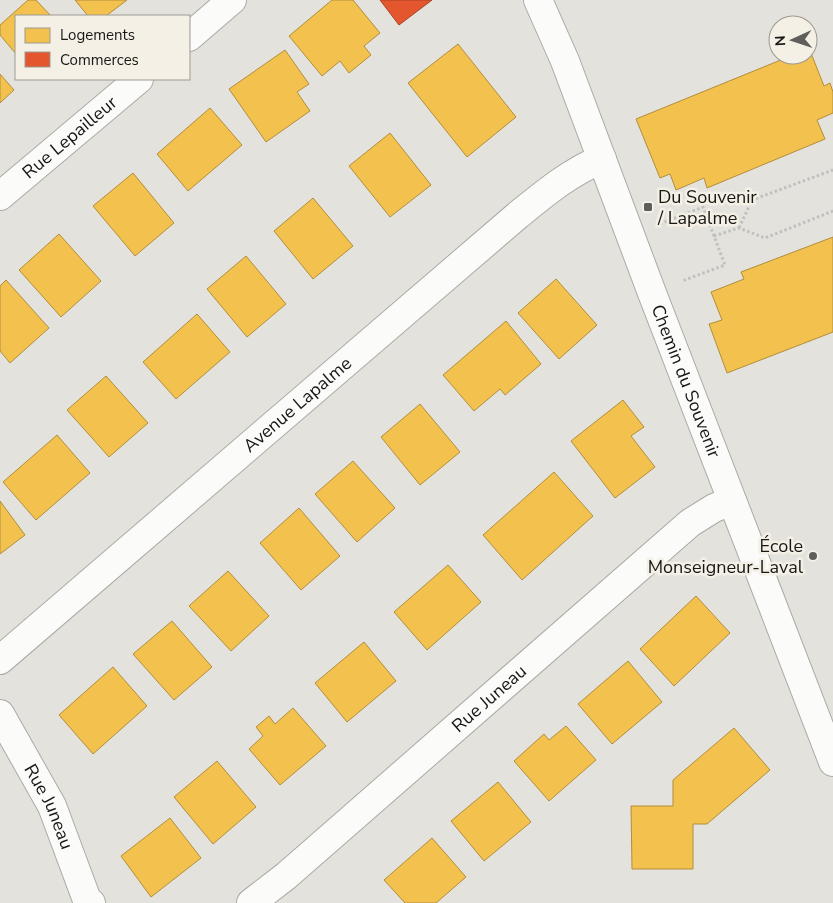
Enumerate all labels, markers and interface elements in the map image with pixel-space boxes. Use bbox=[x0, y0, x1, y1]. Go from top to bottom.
legend bbox=[15, 15, 190, 80]
north arrow bbox=[768, 15, 818, 65]
text: Logements bbox=[60, 25, 135, 45]
text: N bbox=[771, 35, 790, 46]
text: Commerces bbox=[60, 50, 139, 70]
street label: Rue Lepailleur bbox=[17, 90, 122, 184]
place label: Du Souvenir / Lapalme bbox=[657, 185, 757, 230]
marker: Du Souvenir / Lapalme bbox=[642, 201, 654, 213]
street label: Chemin du Souvenir bbox=[646, 301, 727, 462]
street label: Avenue Lapalme bbox=[238, 351, 357, 458]
place label: École Monseigneur-Laval bbox=[648, 534, 804, 579]
marker: École Monseigneur-Laval bbox=[807, 550, 819, 562]
street label: Rue Juneau bbox=[447, 659, 532, 738]
street label: Rue Juneau bbox=[19, 760, 79, 853]

